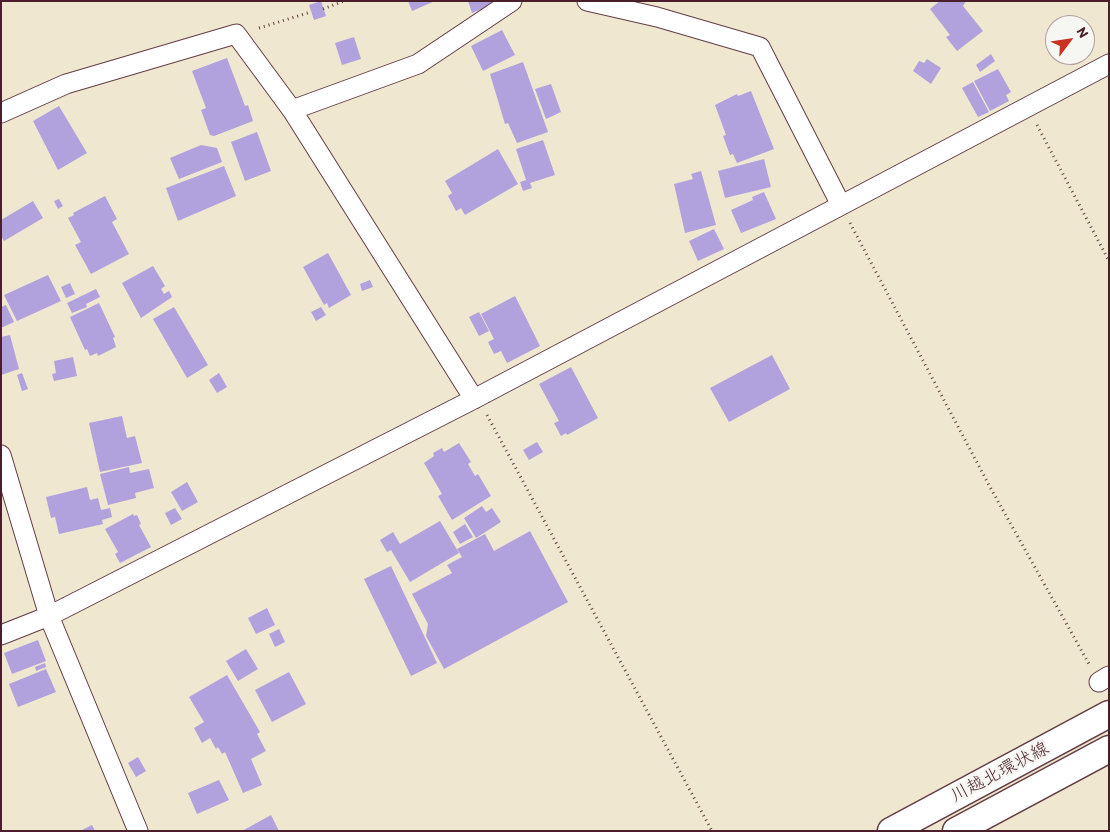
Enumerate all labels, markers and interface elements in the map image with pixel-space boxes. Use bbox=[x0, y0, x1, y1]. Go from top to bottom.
north arrow bbox=[1045, 15, 1095, 65]
text: N bbox=[1073, 24, 1092, 41]
street label: 川越北環状線 bbox=[947, 738, 1053, 808]

